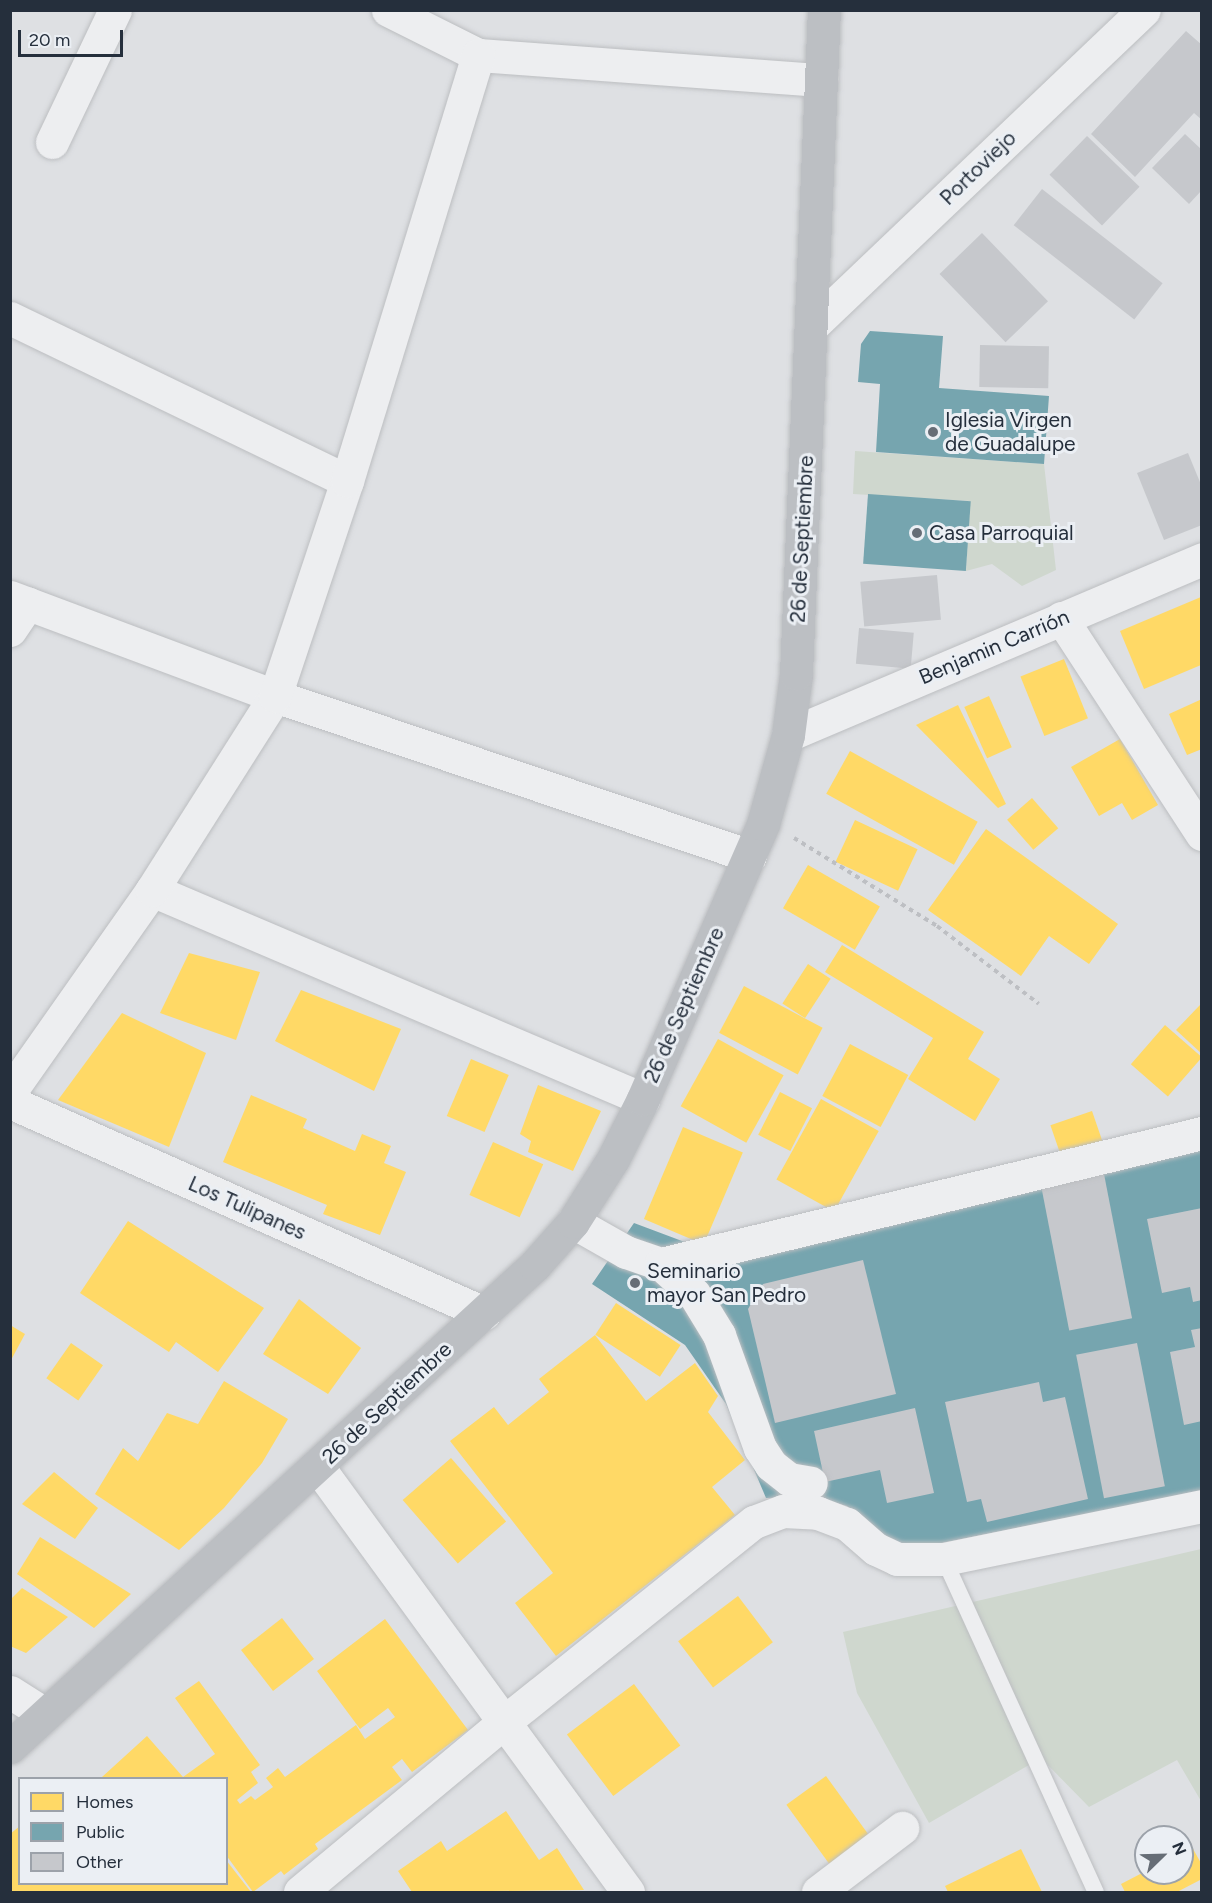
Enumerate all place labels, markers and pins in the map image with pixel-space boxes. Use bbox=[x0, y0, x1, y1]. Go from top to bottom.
place label: Iglesia Virgen de Guadalupe bbox=[945, 407, 1076, 457]
marker: Iglesia Virgen de Guadalupe bbox=[926, 425, 940, 439]
place label: Casa Parroquial bbox=[929, 520, 1074, 546]
marker: Casa Parroquial bbox=[910, 526, 924, 540]
place label: Seminario mayor San Pedro bbox=[647, 1258, 806, 1308]
marker: Seminario mayor San Pedro bbox=[628, 1276, 642, 1290]

